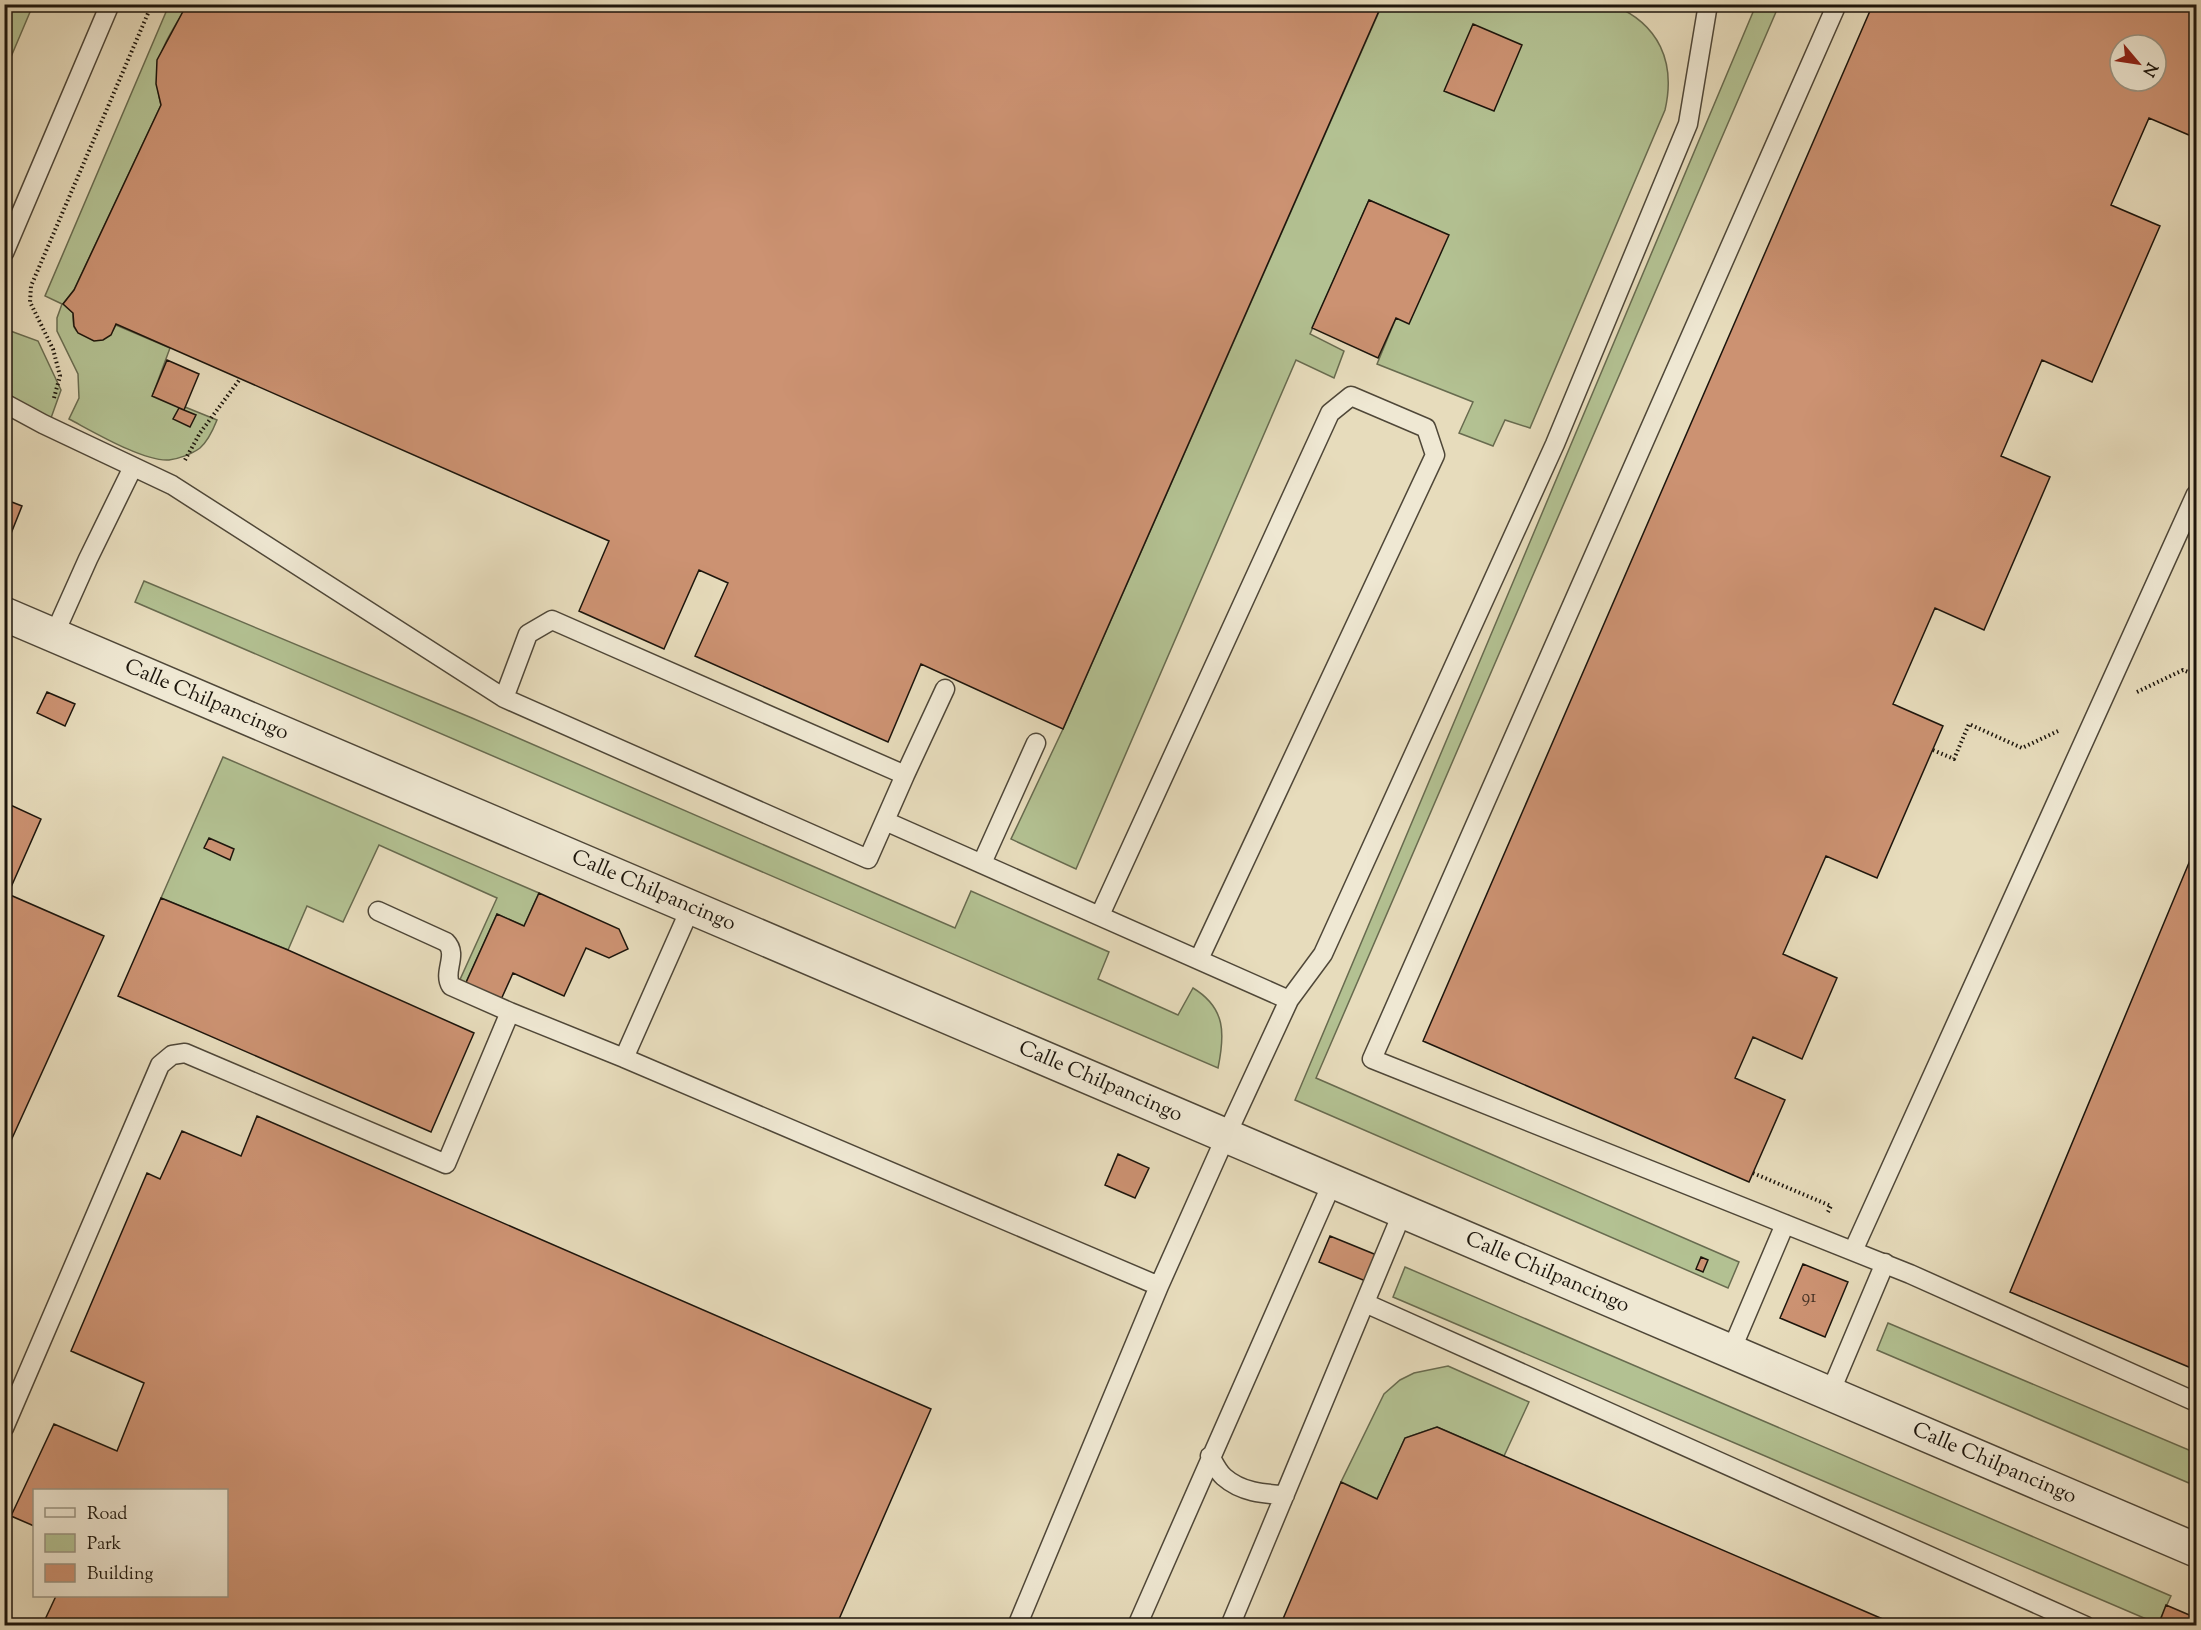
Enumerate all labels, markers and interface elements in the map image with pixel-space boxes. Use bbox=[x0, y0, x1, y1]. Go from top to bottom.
north arrow bbox=[2108, 33, 2168, 93]
text: N bbox=[2136, 58, 2162, 80]
street label: Calle Chilpancingo bbox=[120, 652, 293, 749]
street label: Calle Chilpancingo bbox=[567, 843, 740, 940]
street label: Calle Chilpancingo bbox=[1013, 1034, 1187, 1130]
street label: Calle Chilpancingo bbox=[1460, 1225, 1634, 1321]
house number: 91 bbox=[1802, 1285, 1816, 1311]
street label: Calle Chilpancingo bbox=[1907, 1415, 2081, 1512]
legend bbox=[33, 1489, 228, 1597]
text: Road bbox=[87, 1502, 127, 1528]
text: Park bbox=[87, 1532, 122, 1558]
text: Building bbox=[87, 1562, 153, 1588]

